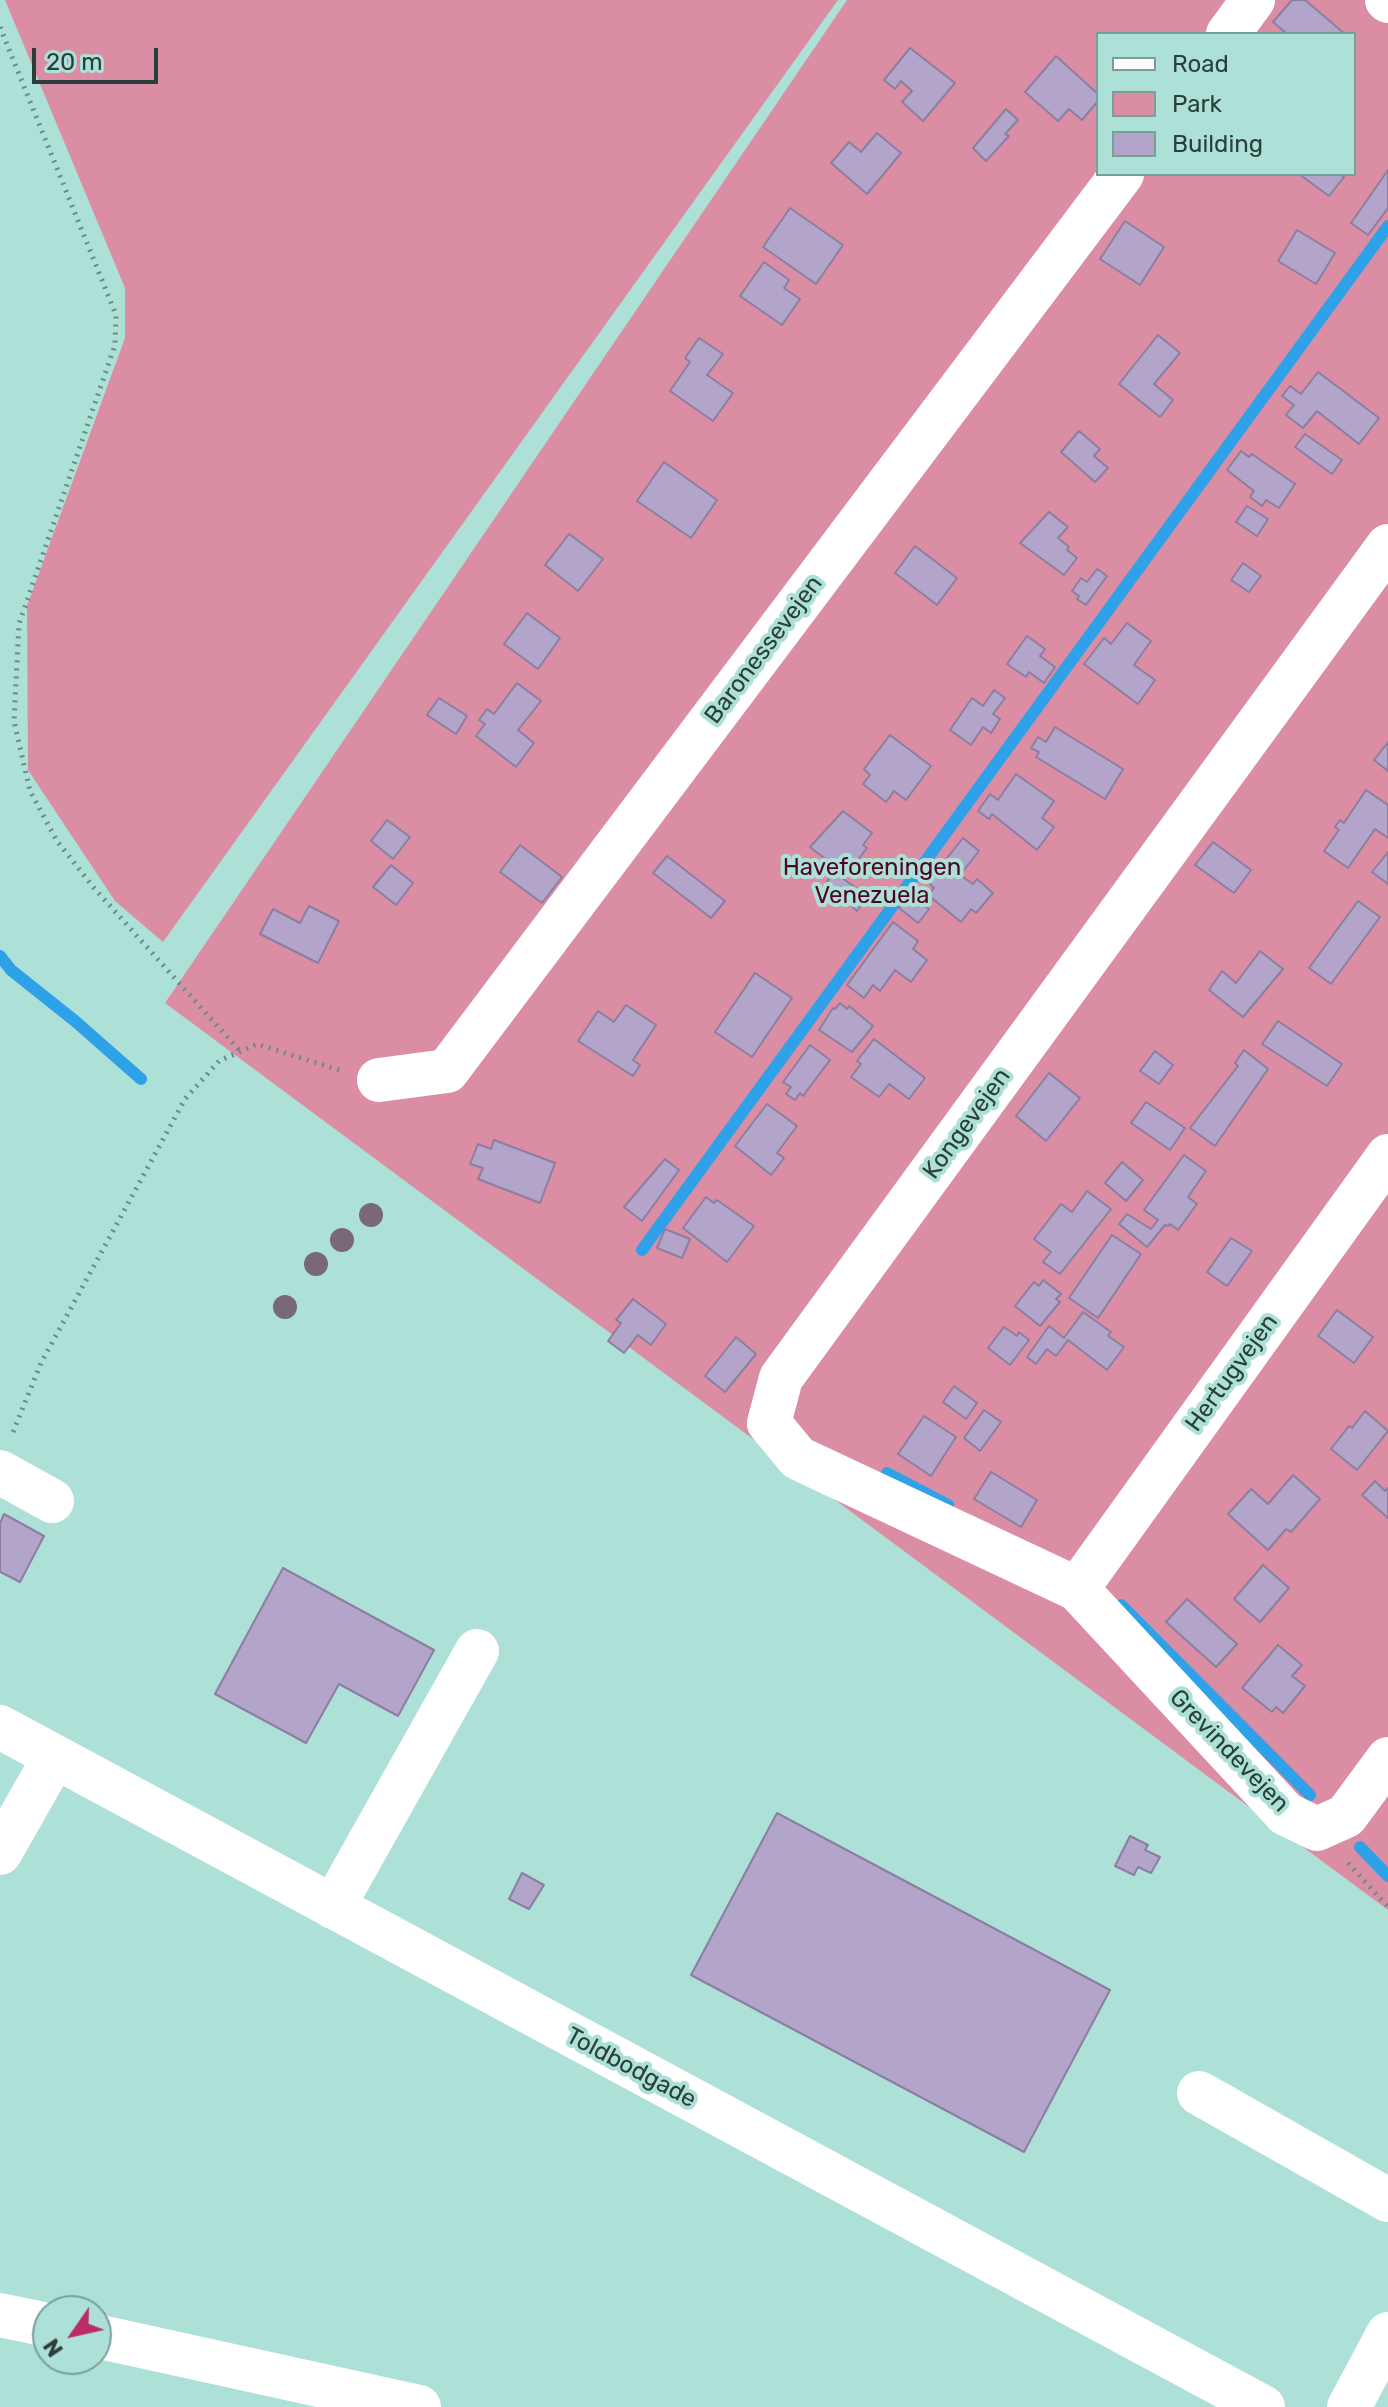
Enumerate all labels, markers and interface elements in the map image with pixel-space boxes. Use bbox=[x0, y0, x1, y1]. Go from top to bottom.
scale bar bbox=[36, 32, 162, 82]
legend bbox=[1096, 32, 1356, 176]
text: 20 m bbox=[46, 48, 103, 76]
text: Road bbox=[1172, 50, 1229, 78]
text: Park bbox=[1172, 90, 1222, 118]
text: Building bbox=[1172, 130, 1263, 158]
street label: Baronessevejen bbox=[699, 570, 829, 730]
park label: Haveforeningen Venezuela bbox=[783, 854, 961, 910]
street label: Kongevejen bbox=[917, 1063, 1017, 1185]
street label: Hertugvejen bbox=[1180, 1309, 1284, 1437]
street label: Grevindevejen bbox=[1163, 1684, 1295, 1818]
street label: Toldbodgade bbox=[561, 2022, 701, 2114]
north arrow bbox=[32, 2295, 112, 2375]
text: N bbox=[38, 2333, 69, 2362]

